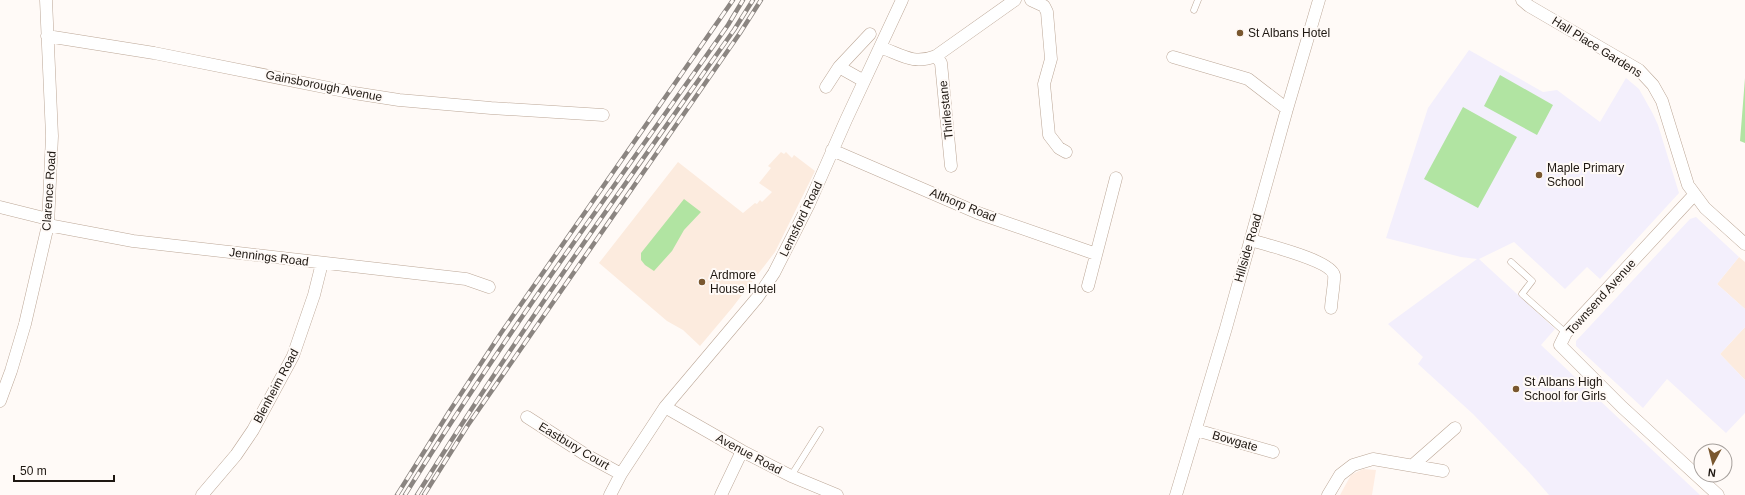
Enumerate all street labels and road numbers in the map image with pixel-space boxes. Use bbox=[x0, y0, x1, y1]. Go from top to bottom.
street label: Hall Place Gardens bbox=[1549, 14, 1645, 80]
street label: Gainsborough Avenue bbox=[264, 68, 384, 104]
street label: Thirlestane bbox=[936, 79, 956, 140]
street label: Clarence Road bbox=[39, 151, 59, 231]
street label: Lemsford Road bbox=[777, 179, 825, 259]
street label: Althorp Road bbox=[928, 185, 998, 225]
street label: Hillside Road bbox=[1232, 212, 1264, 284]
street label: Jennings Road bbox=[228, 245, 310, 269]
street label: Townsend Avenue bbox=[1563, 256, 1639, 338]
street label: Blenheim Road bbox=[251, 346, 301, 426]
street label: Eastbury Court bbox=[536, 419, 612, 473]
street label: Bowgate bbox=[1211, 428, 1260, 454]
street label: Avenue Road bbox=[714, 431, 784, 477]

